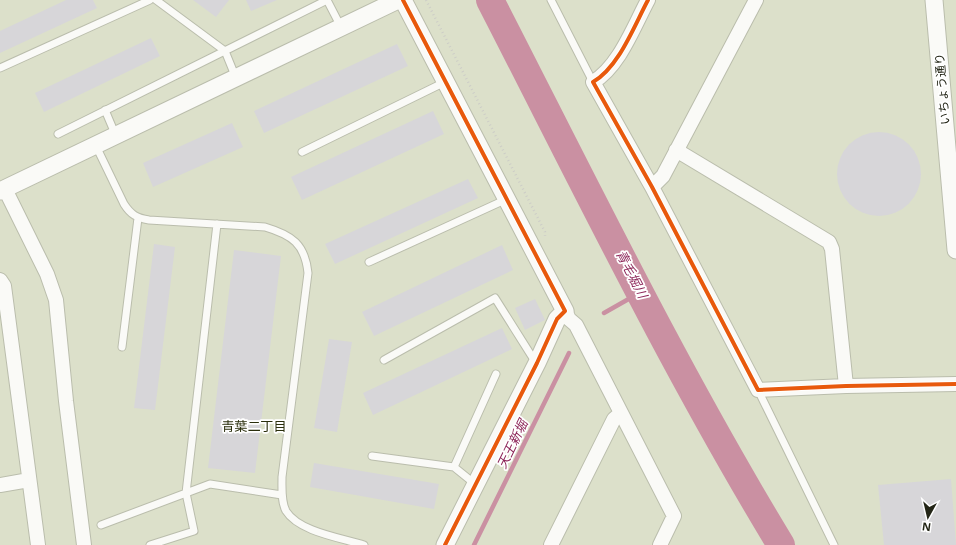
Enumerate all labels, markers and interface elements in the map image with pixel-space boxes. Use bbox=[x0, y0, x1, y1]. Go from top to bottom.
street label: いちょう通り bbox=[930, 52, 954, 126]
water label: 青毛堀川 bbox=[612, 247, 653, 303]
water label: 天王新堀 bbox=[493, 415, 532, 471]
district label: 青葉二丁目 bbox=[221, 417, 287, 435]
north arrow bbox=[908, 497, 948, 537]
text: N bbox=[921, 519, 932, 535]

